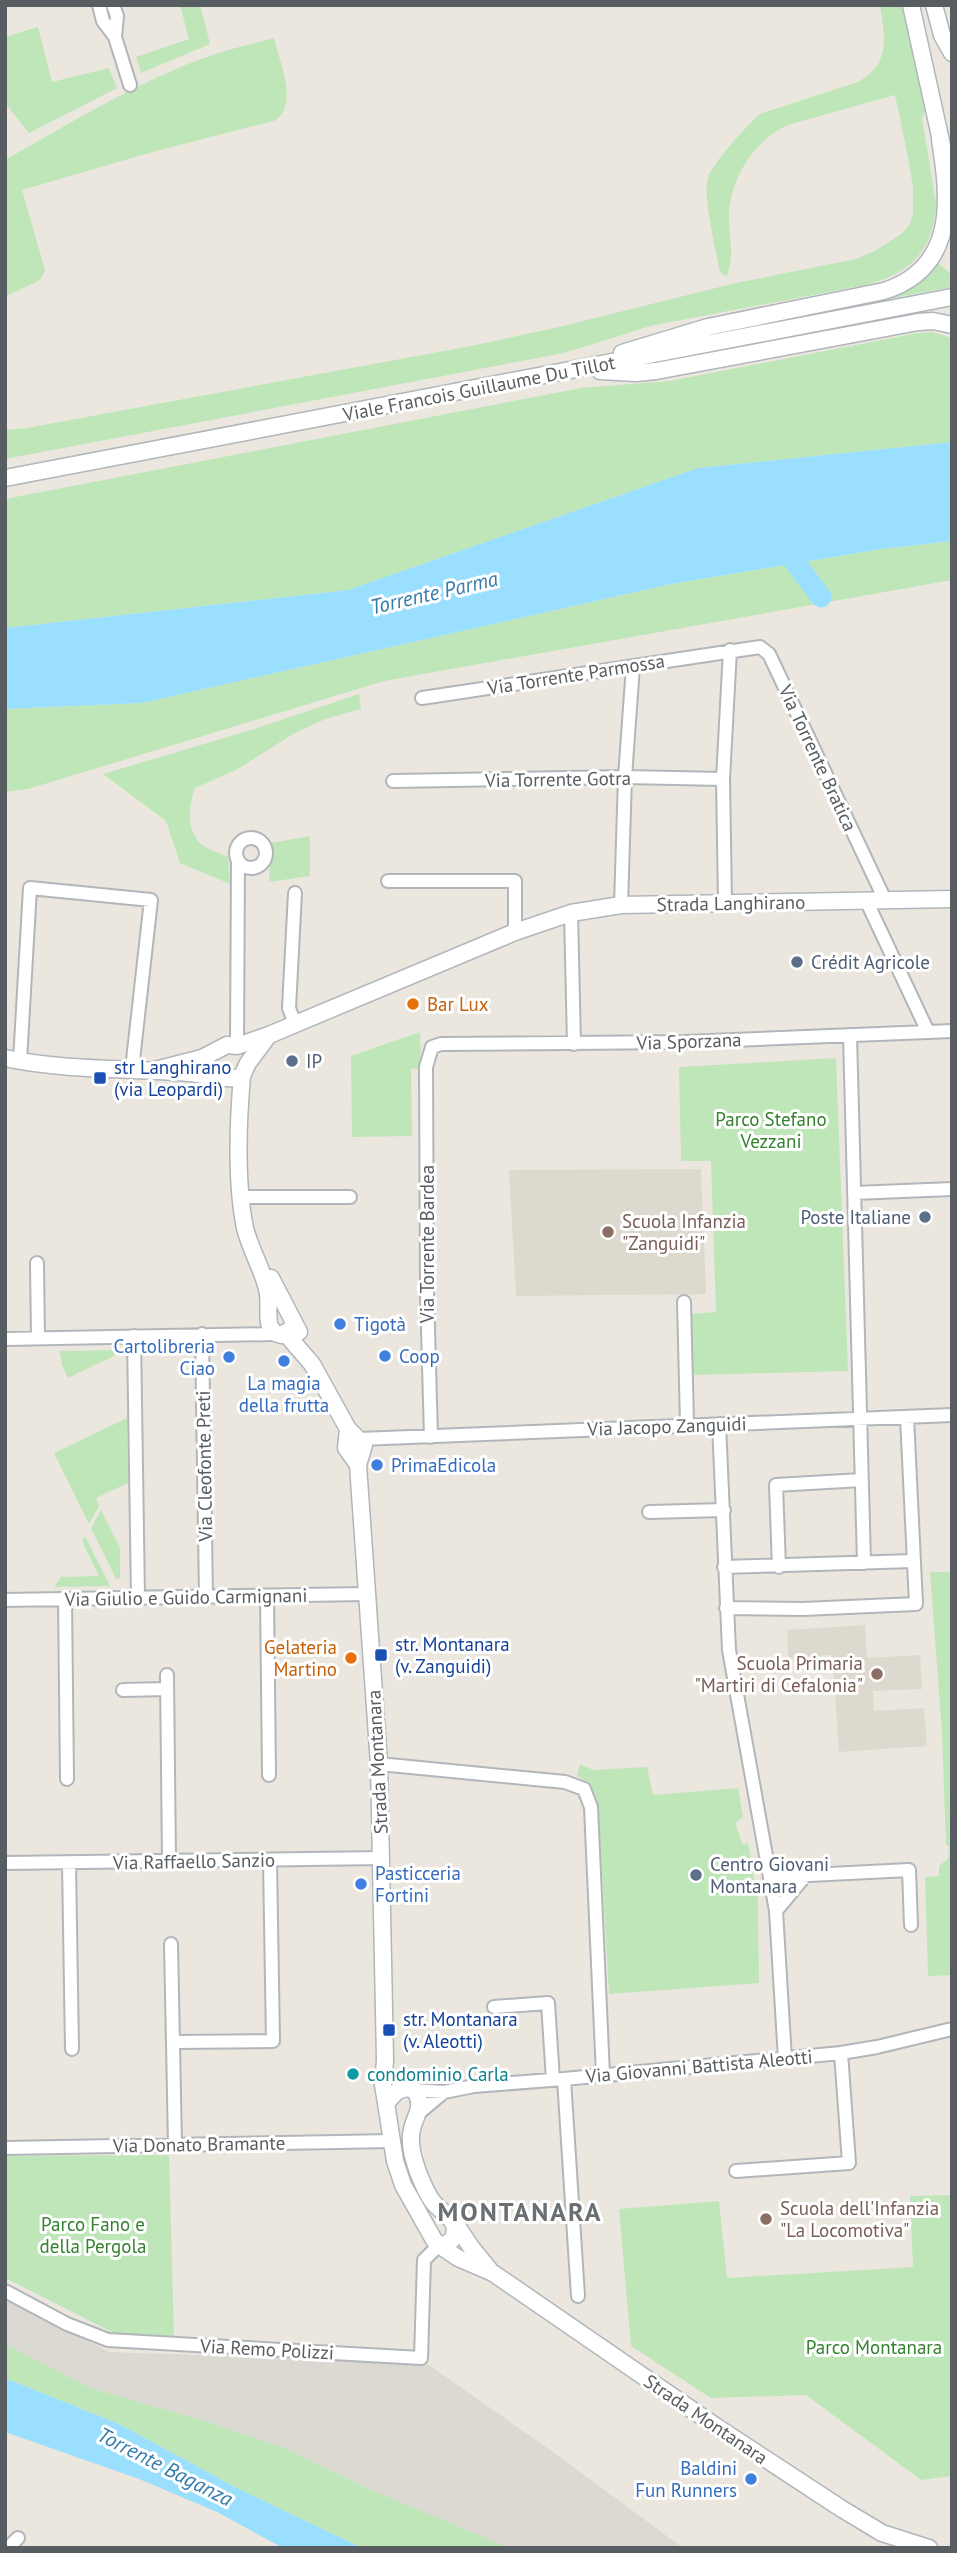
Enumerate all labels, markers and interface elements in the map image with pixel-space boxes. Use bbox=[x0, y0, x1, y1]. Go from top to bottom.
street label: Viale Francois Guillaume Du Tillot bbox=[340, 350, 618, 426]
water label: Torrente Parma bbox=[367, 565, 501, 620]
street label: Via Torrente Parmossa bbox=[485, 648, 666, 700]
street label: Via Torrente Bratica bbox=[773, 680, 862, 835]
street label: Via Torrente Gotra bbox=[484, 766, 631, 792]
street label: Strada Langhirano bbox=[657, 890, 805, 916]
place label: Crédit Agricole bbox=[811, 950, 930, 974]
marker: Crédit Agricole bbox=[789, 954, 805, 970]
place label: Bar Lux bbox=[427, 992, 489, 1016]
marker: Bar Lux bbox=[405, 996, 421, 1012]
street label: Via Sporzana bbox=[635, 1027, 742, 1055]
place label: IP bbox=[306, 1049, 322, 1073]
marker: IP bbox=[284, 1053, 300, 1069]
place label: str Langhirano (via Leopardi) bbox=[114, 1055, 231, 1101]
marker: str Langhirano (via Leopardi) bbox=[92, 1070, 108, 1086]
park label: Parco Stefano Vezzani bbox=[715, 1107, 827, 1153]
street label: Via Torrente Bardea bbox=[415, 1165, 439, 1324]
place label: Poste Italiane bbox=[800, 1205, 911, 1229]
place label: Scuola Infanzia "Zanguidi" bbox=[622, 1209, 746, 1255]
marker: Poste Italiane bbox=[917, 1209, 933, 1225]
marker: Scuola Infanzia "Zanguidi" bbox=[600, 1224, 616, 1240]
place label: Tigotà bbox=[354, 1312, 406, 1336]
marker: Tigotà bbox=[332, 1316, 348, 1332]
place label: Cartolibreria Ciao bbox=[114, 1334, 215, 1380]
place label: Coop bbox=[399, 1344, 440, 1368]
marker: Coop bbox=[377, 1348, 393, 1364]
marker: Cartolibreria Ciao bbox=[221, 1349, 237, 1365]
marker: La magia della frutta bbox=[276, 1353, 292, 1369]
place label: La magia della frutta bbox=[239, 1371, 329, 1417]
street label: Via Cleofonte Preti bbox=[191, 1390, 217, 1543]
street label: Via Jacopo Zanguidi bbox=[586, 1411, 747, 1441]
place label: PrimaEdicola bbox=[391, 1453, 496, 1477]
marker: PrimaEdicola bbox=[369, 1457, 385, 1473]
street label: Via Giulio e Guido Carmignani bbox=[63, 1583, 308, 1611]
place label: str. Montanara (v. Zanguidi) bbox=[395, 1632, 510, 1678]
place label: Gelateria Martino bbox=[264, 1635, 337, 1681]
marker: str. Montanara (v. Zanguidi) bbox=[373, 1647, 389, 1663]
marker: Gelateria Martino bbox=[343, 1650, 359, 1666]
place label: Scuola Primaria "Martiri di Cefalonia" bbox=[694, 1651, 863, 1697]
marker: Scuola Primaria "Martiri di Cefalonia" bbox=[869, 1666, 885, 1682]
street label: Strada Montanara bbox=[361, 1689, 393, 1835]
street label: Via Raffaello Sanzio bbox=[112, 1848, 275, 1874]
place label: Centro Giovani Montanara bbox=[710, 1852, 829, 1898]
place label: Pasticceria Fortini bbox=[375, 1861, 461, 1907]
marker: Centro Giovani Montanara bbox=[688, 1867, 704, 1883]
marker: Pasticceria Fortini bbox=[353, 1876, 369, 1892]
place label: str. Montanara (v. Aleotti) bbox=[403, 2007, 518, 2053]
marker: str. Montanara (v. Aleotti) bbox=[381, 2022, 397, 2038]
street label: Via Giovanni Battista Aleotti bbox=[584, 2044, 813, 2088]
place label: condominio Carla bbox=[367, 2062, 509, 2086]
marker: condominio Carla bbox=[345, 2066, 361, 2082]
street label: Via Donato Bramante bbox=[112, 2130, 285, 2158]
district label: MONTANARA bbox=[437, 2195, 603, 2228]
place label: Scuola dell'Infanzia "La Locomotiva" bbox=[780, 2196, 939, 2242]
marker: Scuola dell'Infanzia "La Locomotiva" bbox=[758, 2211, 774, 2227]
park label: Parco Fano e della Pergola bbox=[40, 2212, 146, 2258]
street label: Via Remo Polizzi bbox=[198, 2333, 335, 2364]
park label: Parco Montanara bbox=[806, 2335, 942, 2359]
street label: Strada Montanara bbox=[639, 2369, 773, 2469]
water label: Torrente Baganza bbox=[93, 2421, 238, 2513]
place label: Baldini Fun Runners bbox=[635, 2456, 737, 2502]
marker: Baldini Fun Runners bbox=[743, 2471, 759, 2487]

